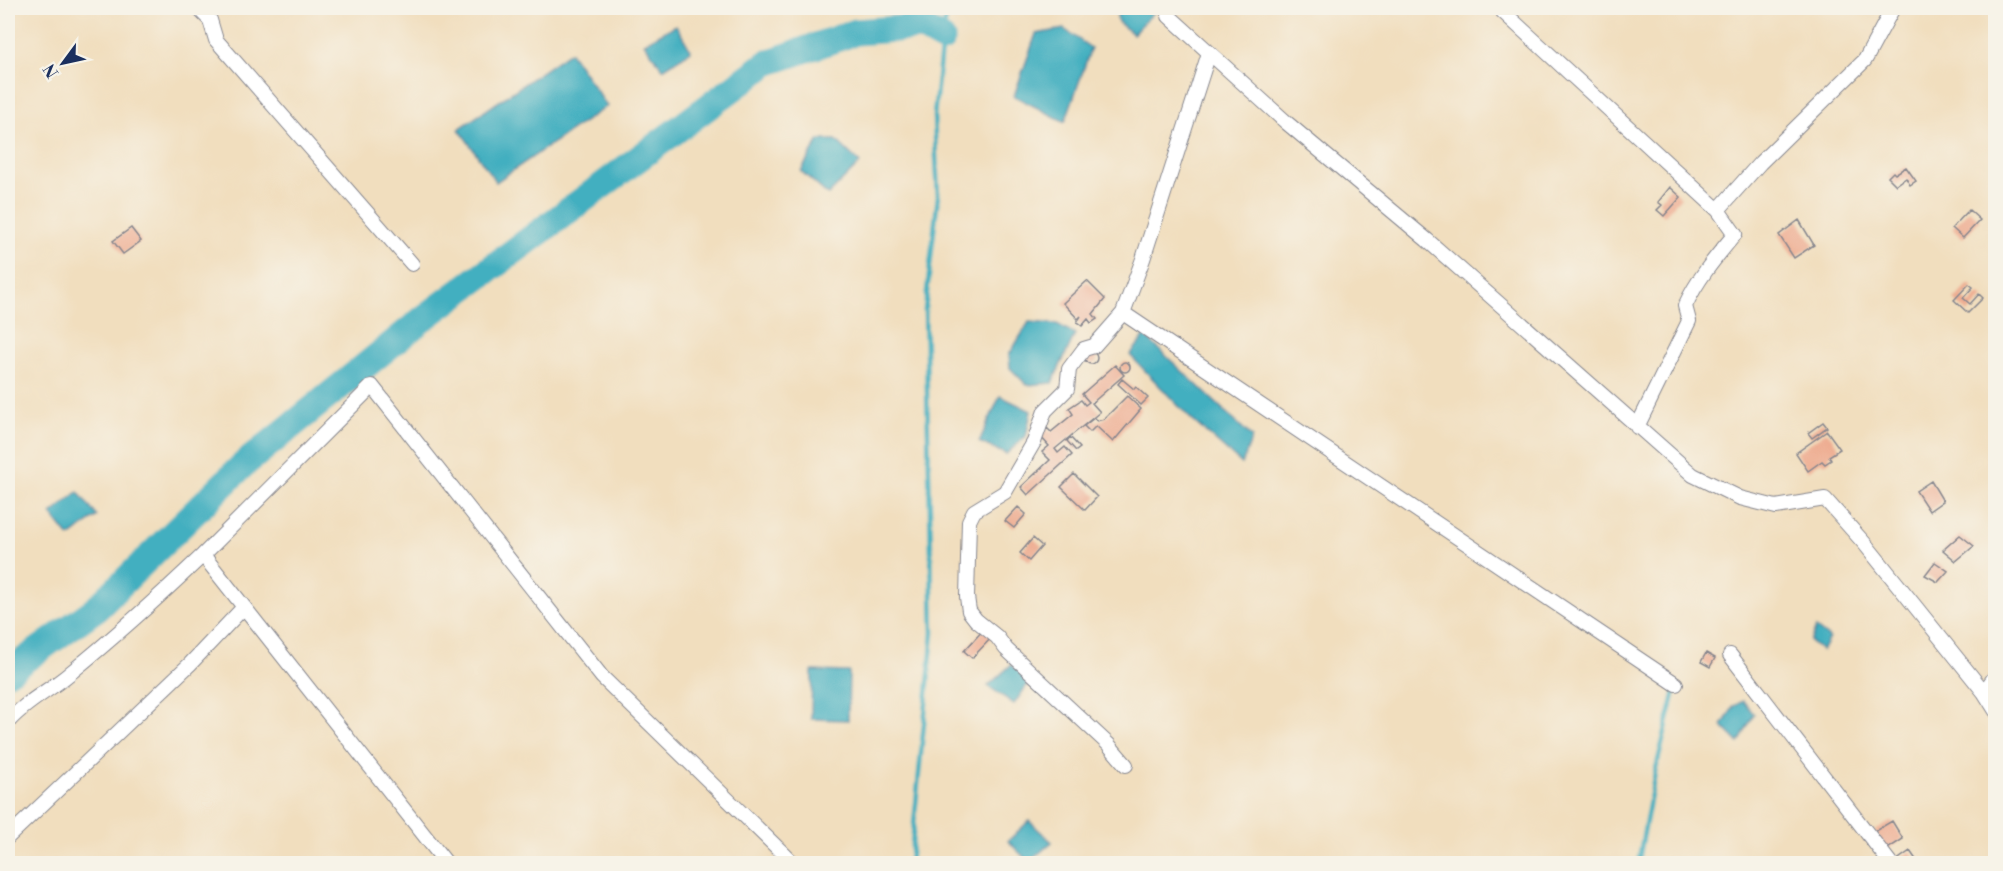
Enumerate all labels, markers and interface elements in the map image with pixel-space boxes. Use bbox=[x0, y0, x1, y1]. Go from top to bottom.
north arrow bbox=[33, 33, 93, 93]
text: N bbox=[39, 60, 63, 81]

